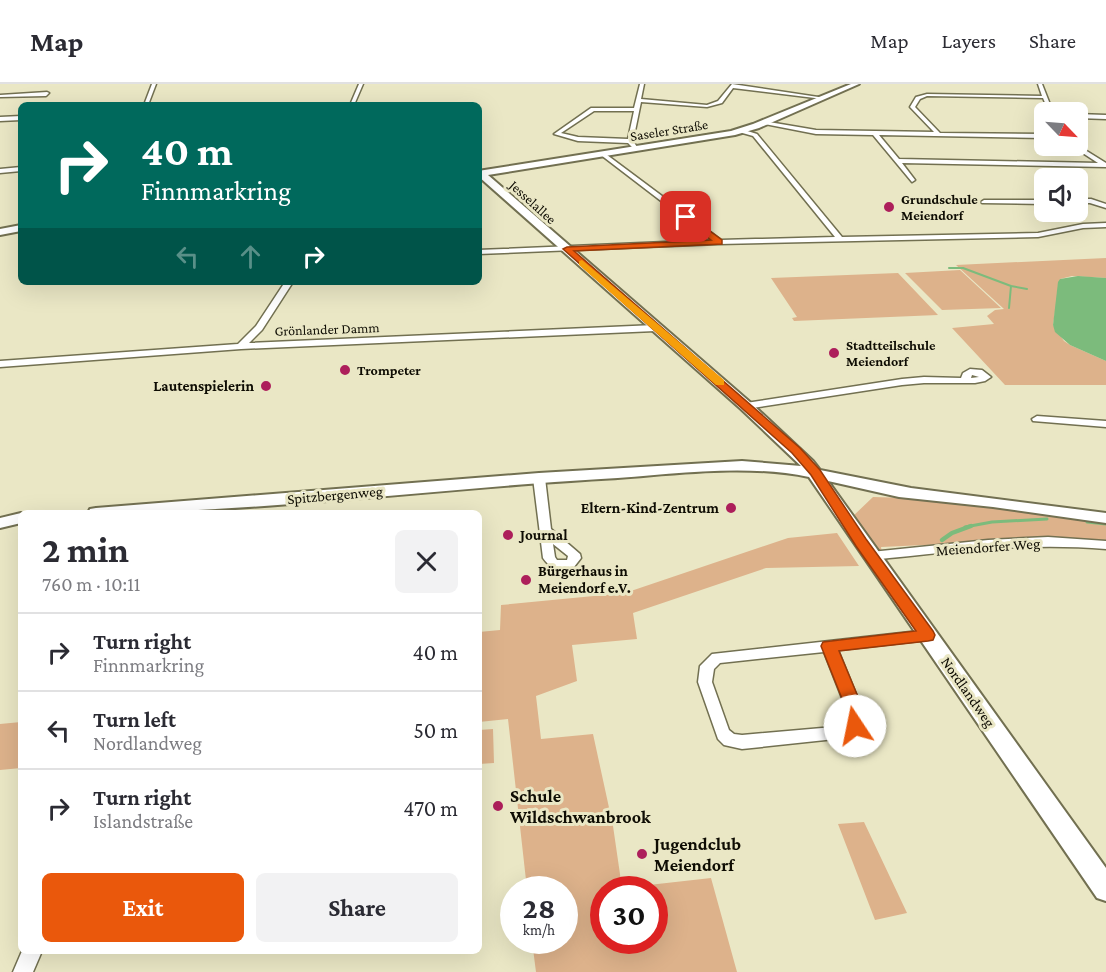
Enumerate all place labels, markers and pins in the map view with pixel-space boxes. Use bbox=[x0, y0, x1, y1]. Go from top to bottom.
pin bbox=[660, 191, 711, 242]
place label: Grundschule Meiendorf bbox=[901, 191, 978, 223]
marker: Grundschule Meiendorf bbox=[882, 200, 896, 214]
place label: Stadtteilschule Meiendorf bbox=[846, 337, 936, 369]
marker: Stadtteilschule Meiendorf bbox=[827, 346, 841, 360]
place label: Trompeter bbox=[357, 362, 421, 378]
marker: Trompeter bbox=[338, 363, 352, 377]
place label: Lautenspielerin bbox=[153, 378, 254, 394]
marker: Lautenspielerin bbox=[259, 379, 273, 393]
place label: Eltern-Kind-Zentrum bbox=[581, 500, 719, 516]
marker: Eltern-Kind-Zentrum bbox=[724, 501, 738, 515]
place label: Journal bbox=[518, 527, 568, 543]
marker: Journal bbox=[501, 528, 515, 542]
place label: Bürgerhaus in Meiendorf e.V. bbox=[538, 563, 631, 596]
marker: Bürgerhaus in Meiendorf e.V. bbox=[519, 573, 533, 587]
place label: Schule Wildschwanbrook bbox=[509, 786, 651, 827]
marker: Schule Wildschwanbrook bbox=[491, 799, 505, 813]
place label: Jugendclub Meiendorf bbox=[652, 834, 741, 875]
marker: Jugendclub Meiendorf bbox=[635, 847, 649, 861]

